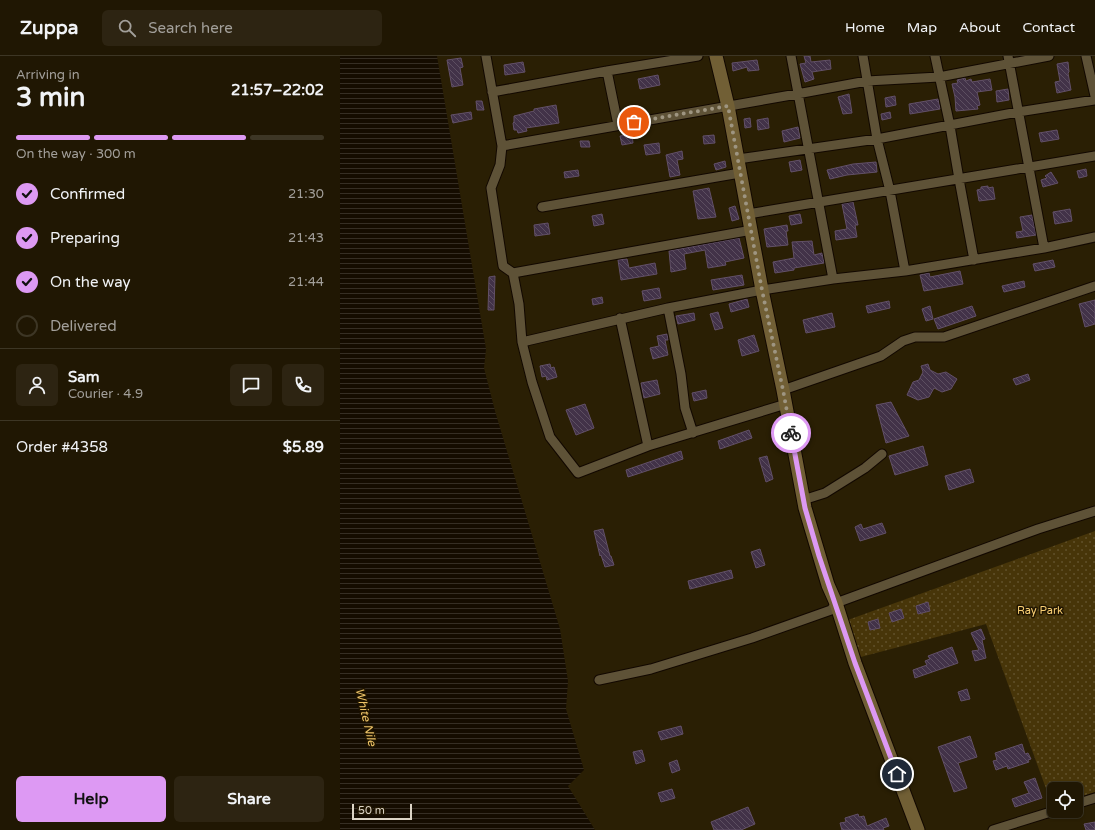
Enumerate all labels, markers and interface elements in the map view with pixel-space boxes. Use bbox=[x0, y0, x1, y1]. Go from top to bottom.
search box bbox=[102, 10, 382, 46]
text: Zuppa bbox=[20, 17, 78, 39]
icon: search bbox=[116, 17, 138, 39]
text: Search here bbox=[148, 19, 233, 37]
text: Home bbox=[845, 19, 885, 36]
text: Map bbox=[907, 19, 937, 36]
text: About bbox=[959, 19, 1001, 36]
text: Contact bbox=[1023, 19, 1075, 36]
text: Arriving in bbox=[16, 67, 80, 83]
text: 21:57–22:02 bbox=[231, 81, 324, 99]
text: 3 min bbox=[16, 82, 85, 113]
pin bbox=[617, 105, 651, 139]
icon: bag bbox=[623, 111, 645, 133]
text: On the way · 300 m bbox=[16, 146, 136, 162]
icon: check bbox=[16, 183, 38, 205]
text: Confirmed bbox=[50, 185, 125, 203]
text: 21:30 bbox=[288, 186, 324, 202]
icon: check bbox=[16, 227, 38, 249]
text: Preparing bbox=[50, 229, 120, 247]
text: 21:43 bbox=[288, 230, 324, 246]
icon: check bbox=[16, 271, 38, 293]
text: On the way bbox=[50, 273, 130, 291]
text: 21:44 bbox=[288, 274, 324, 290]
text: Delivered bbox=[50, 317, 117, 335]
button: person bbox=[16, 364, 58, 406]
button: chat bbox=[230, 364, 272, 406]
button: phone bbox=[282, 364, 324, 406]
text: Sam bbox=[68, 368, 99, 386]
text: Courier · 4.9 bbox=[68, 386, 143, 402]
courier bbox=[771, 413, 811, 453]
icon: bike bbox=[780, 422, 802, 444]
text: Order #4358 bbox=[16, 438, 108, 456]
text: $5.89 bbox=[283, 438, 324, 456]
park label: Ray Park bbox=[1017, 604, 1063, 617]
water label: White Nile bbox=[353, 687, 380, 749]
pin bbox=[880, 757, 914, 791]
icon: home bbox=[886, 763, 908, 785]
button: Help bbox=[16, 776, 166, 822]
button: Share bbox=[174, 776, 324, 822]
map controls bbox=[1047, 782, 1083, 818]
button: locate bbox=[1047, 782, 1083, 818]
scale bar bbox=[352, 802, 412, 821]
text: 50 m bbox=[358, 804, 385, 817]

